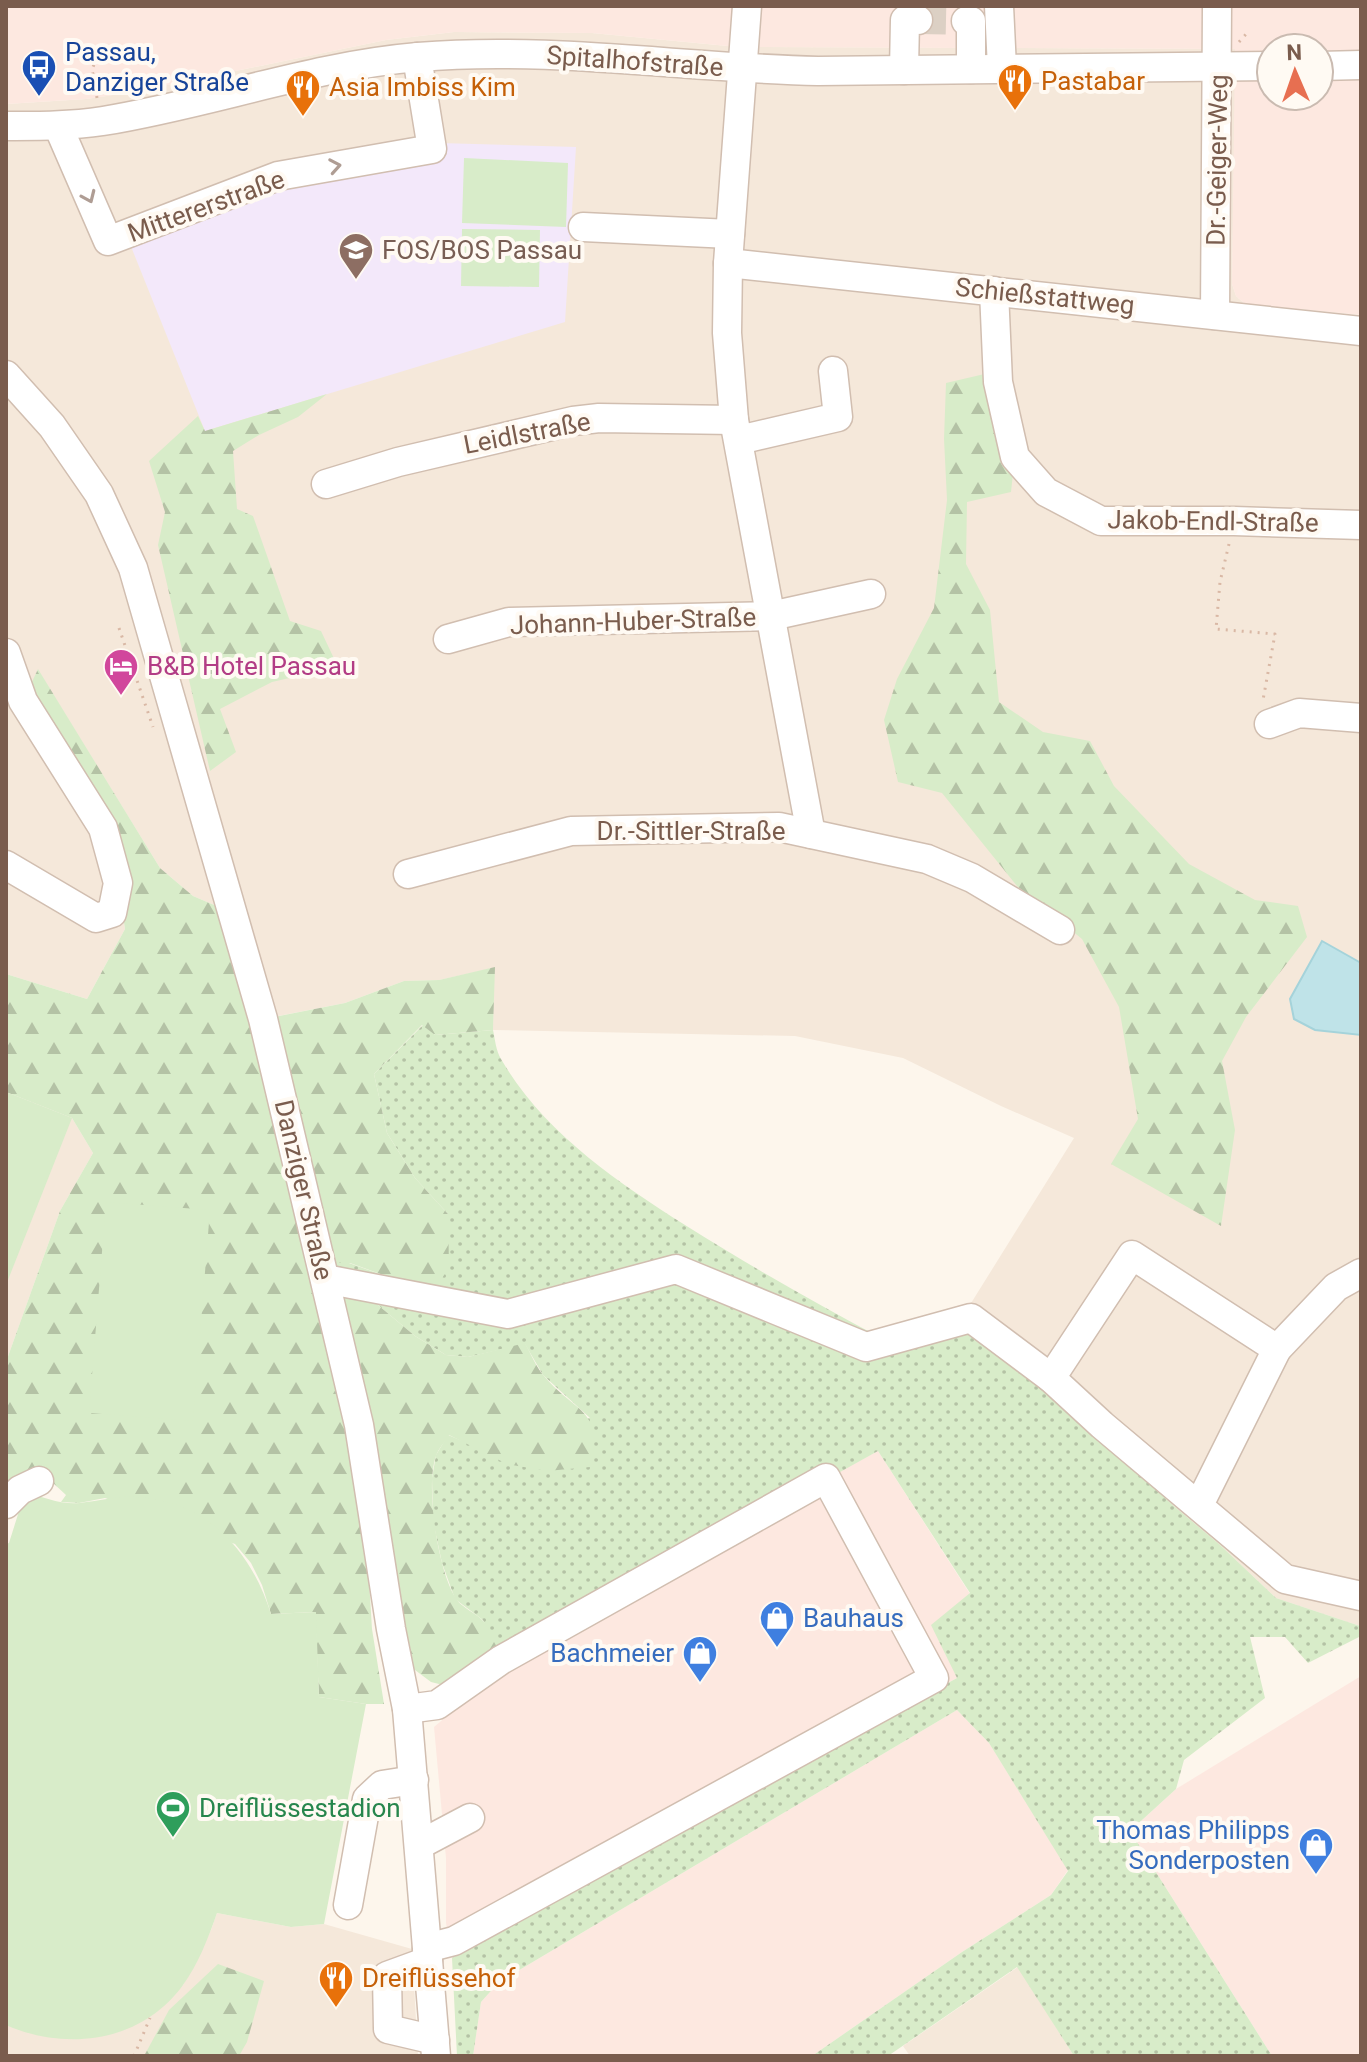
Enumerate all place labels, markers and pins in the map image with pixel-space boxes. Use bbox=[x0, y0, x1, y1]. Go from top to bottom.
place label: Passau, Danziger Straße bbox=[65, 37, 249, 97]
bus stop icon: Passau, Danziger Straße bbox=[20, 48, 58, 98]
restaurant icon: Pastabar bbox=[996, 62, 1034, 112]
place label: Pastabar bbox=[1041, 66, 1145, 96]
restaurant icon: Asia Imbiss Kim bbox=[284, 68, 322, 118]
place label: Asia Imbiss Kim bbox=[329, 72, 516, 102]
school or university icon: FOS/BOS Passau bbox=[337, 231, 375, 281]
place label: FOS/BOS Passau bbox=[382, 235, 582, 265]
hotel icon: B&B Hotel Passau bbox=[102, 647, 140, 697]
place label: B&B Hotel Passau bbox=[147, 651, 356, 681]
shop icon: Bauhaus bbox=[758, 1599, 796, 1649]
place label: Bauhaus bbox=[803, 1603, 904, 1633]
shop icon: Bachmeier bbox=[681, 1634, 719, 1684]
place label: Bachmeier bbox=[550, 1638, 674, 1668]
sports icon: Dreiflüssestadion bbox=[154, 1789, 192, 1839]
place label: Dreiflüssestadion bbox=[199, 1793, 401, 1823]
place label: Thomas Philipps Sonderposten bbox=[1096, 1815, 1290, 1875]
shop icon: Thomas Philipps Sonderposten bbox=[1297, 1826, 1335, 1876]
restaurant icon: Dreiflüssehof bbox=[317, 1959, 355, 2009]
place label: Dreiflüssehof bbox=[362, 1963, 517, 1993]

